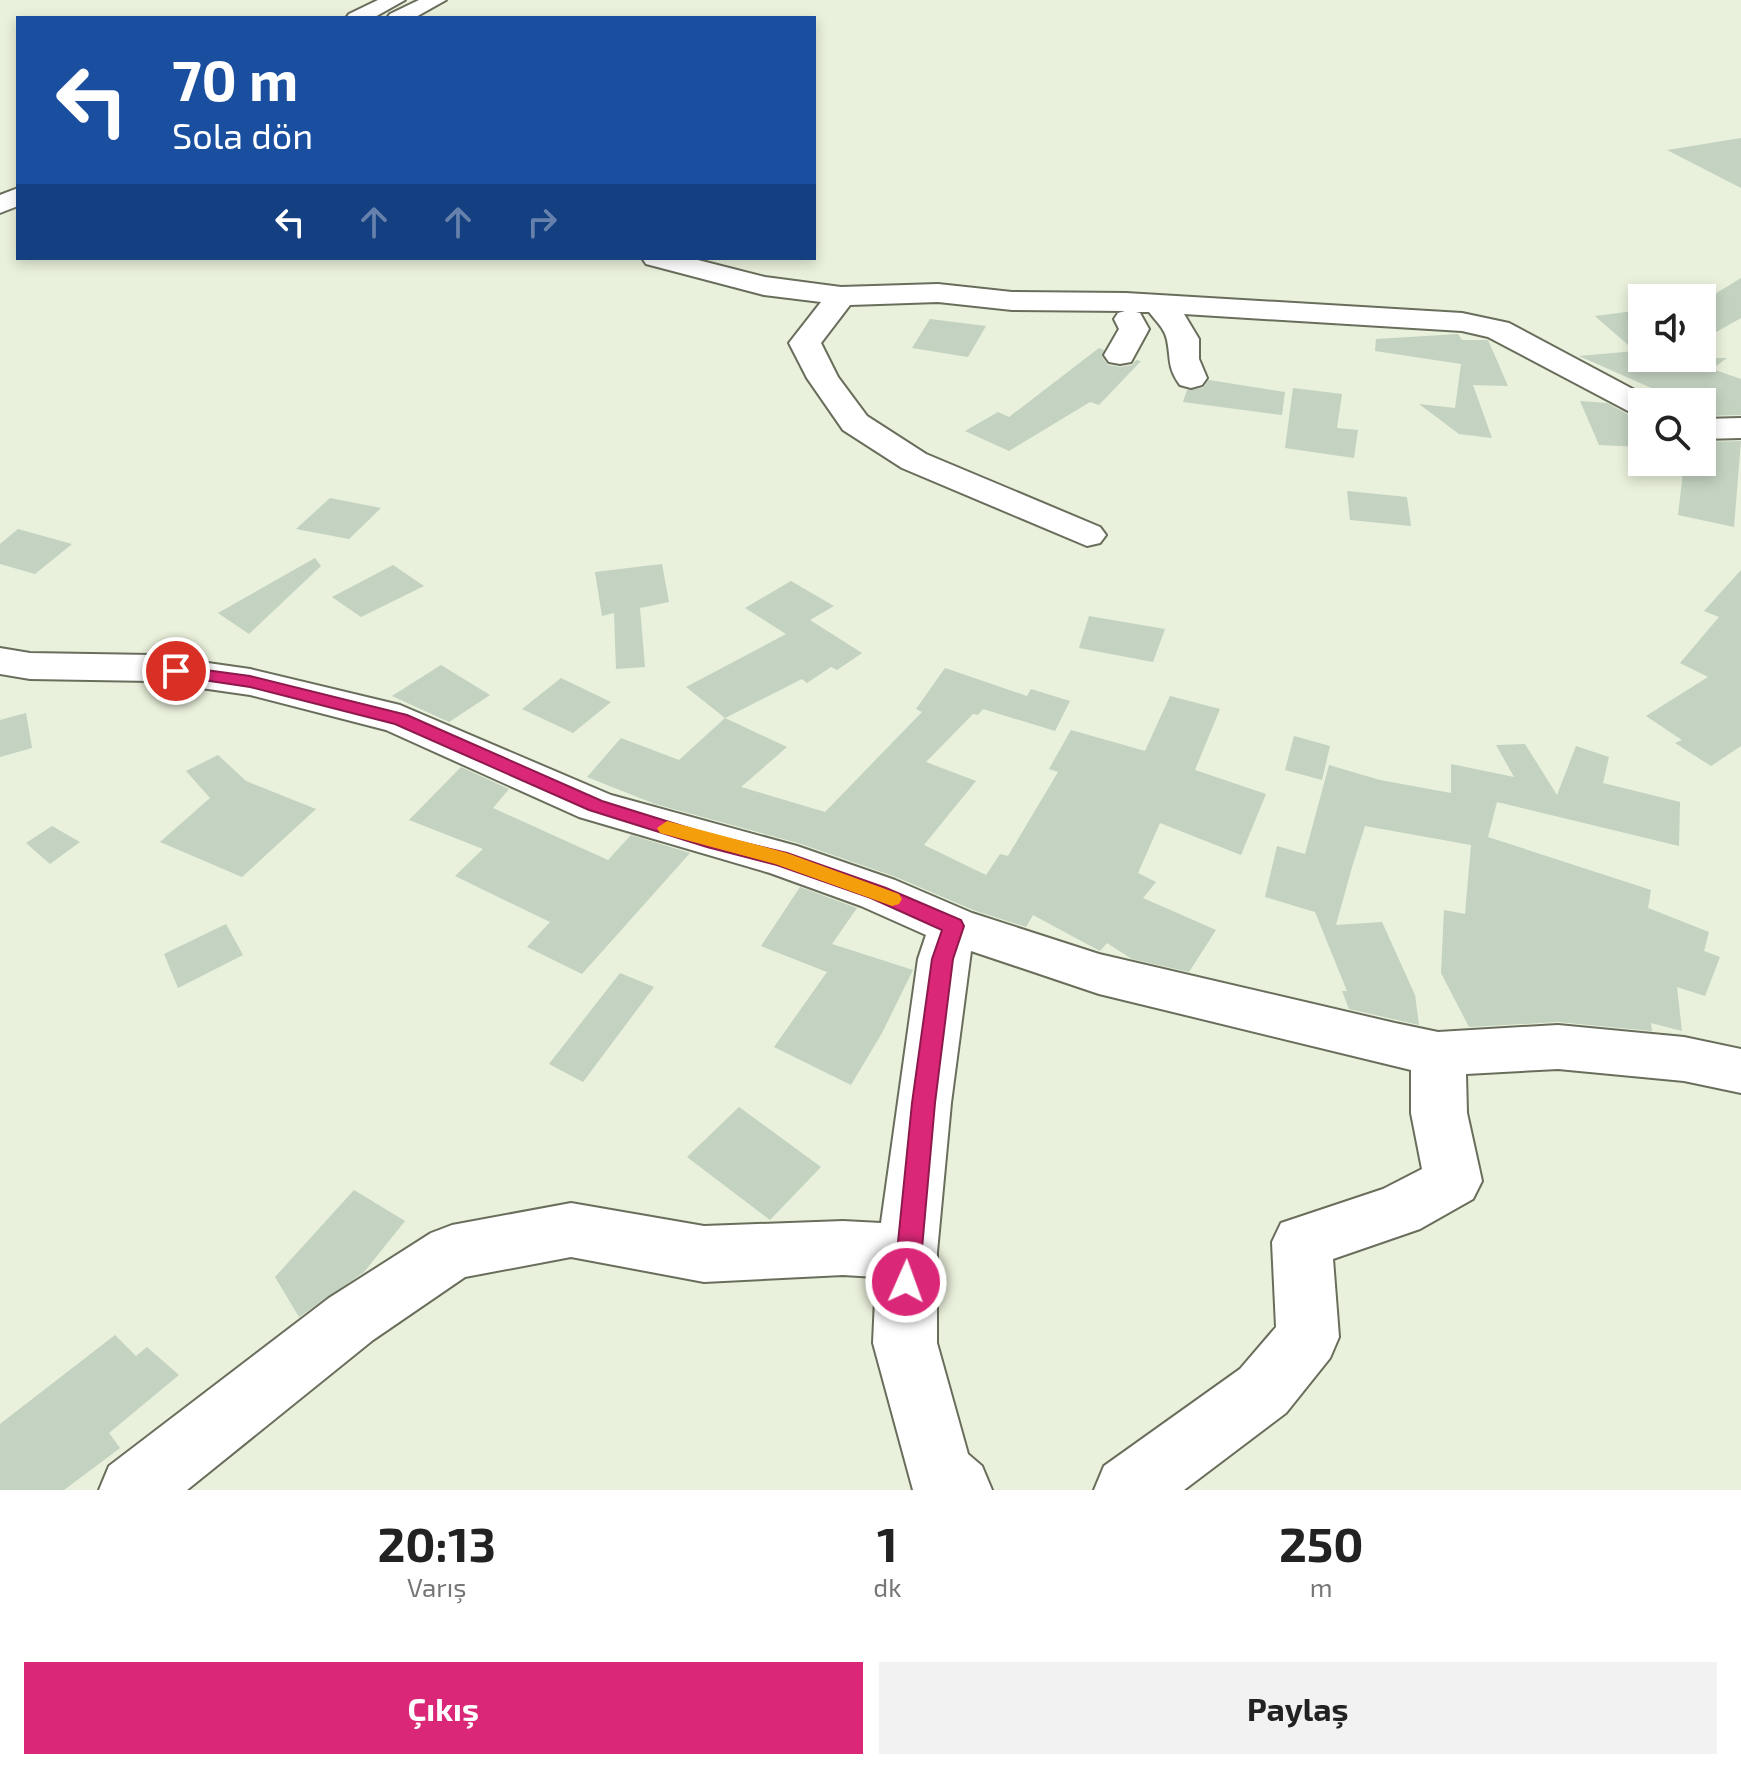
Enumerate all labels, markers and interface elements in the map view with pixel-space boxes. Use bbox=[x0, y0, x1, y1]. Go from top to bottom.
text: 70 m bbox=[172, 45, 298, 112]
icon: left bbox=[40, 48, 144, 152]
text: Sola dön bbox=[172, 113, 313, 156]
icon: left bbox=[268, 200, 312, 244]
icon: ahead bbox=[352, 200, 396, 244]
icon: ahead bbox=[436, 200, 480, 244]
icon: right bbox=[520, 200, 564, 244]
map controls bbox=[1628, 284, 1716, 476]
button: sound bbox=[1628, 284, 1716, 372]
button: search bbox=[1628, 388, 1716, 476]
pin bbox=[142, 637, 210, 705]
icon: arrive bbox=[154, 649, 198, 693]
position arrow bbox=[864, 1240, 948, 1324]
text: 20:13 bbox=[377, 1514, 496, 1572]
text: 1 bbox=[877, 1514, 898, 1572]
text: 250 bbox=[1279, 1514, 1364, 1572]
text: Varış bbox=[407, 1571, 466, 1602]
text: dk bbox=[873, 1571, 901, 1602]
text: m bbox=[1310, 1571, 1333, 1602]
button: Çıkış bbox=[24, 1662, 863, 1754]
button: Paylaş bbox=[879, 1662, 1717, 1754]

